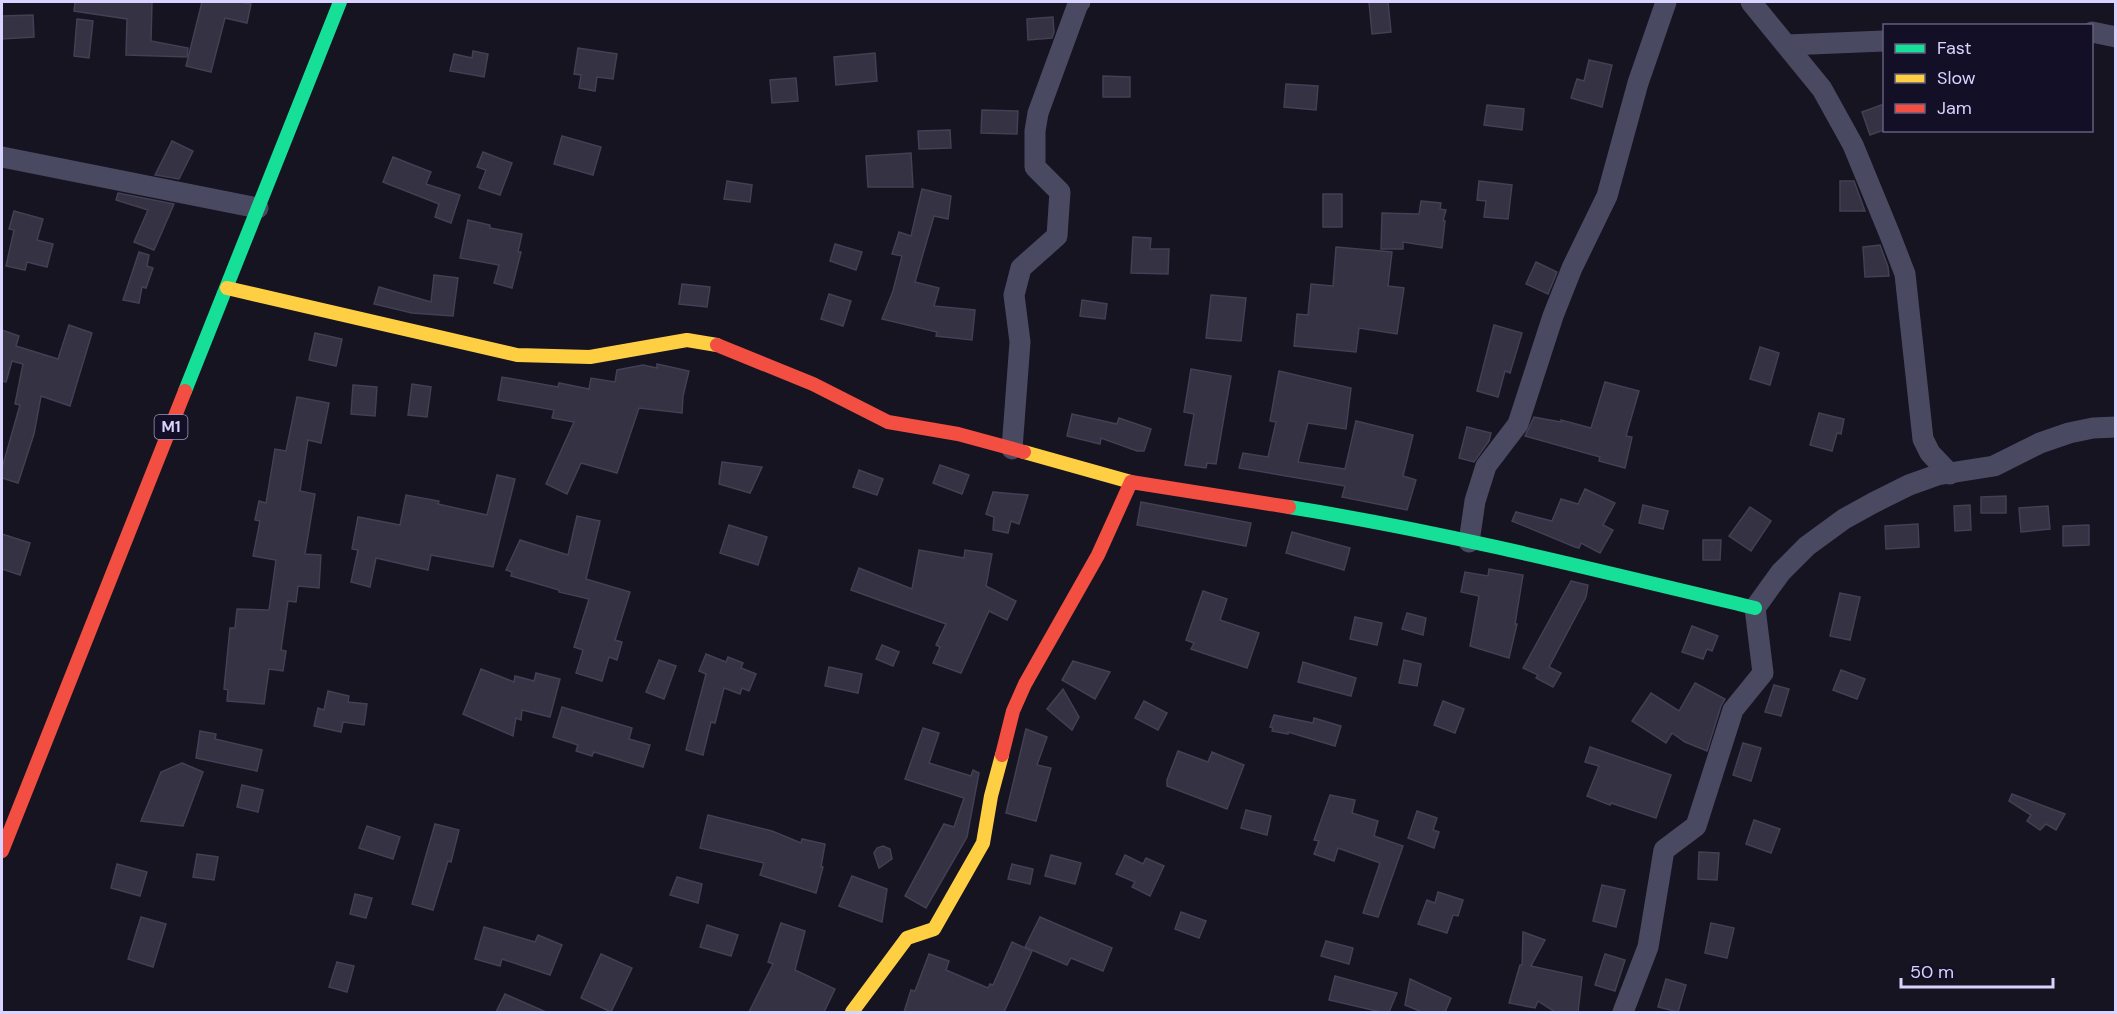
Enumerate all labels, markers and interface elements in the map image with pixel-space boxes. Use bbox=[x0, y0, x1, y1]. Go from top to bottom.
legend bbox=[1883, 24, 2093, 132]
text: Fast bbox=[1937, 36, 1972, 60]
text: Slow bbox=[1937, 66, 1976, 90]
text: Jam bbox=[1937, 96, 1972, 120]
road number: M1 bbox=[154, 415, 188, 439]
scale bar bbox=[1901, 951, 2052, 989]
text: 50 m bbox=[1910, 960, 1954, 984]

